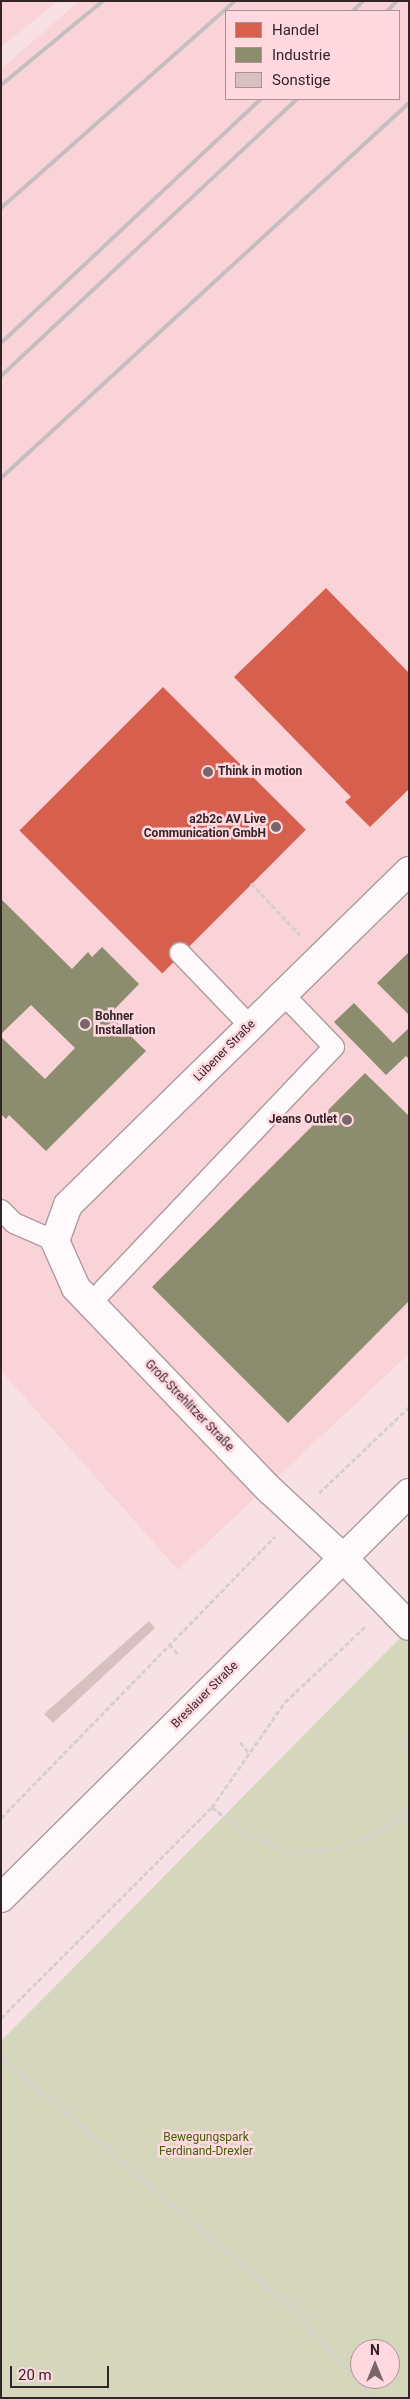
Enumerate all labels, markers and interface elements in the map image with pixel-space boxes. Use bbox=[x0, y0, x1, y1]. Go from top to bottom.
legend bbox=[225, 10, 400, 100]
text: Handel bbox=[272, 21, 319, 39]
text: Industrie bbox=[272, 46, 330, 64]
text: Sonstige bbox=[272, 71, 330, 89]
place label: Think in motion bbox=[218, 765, 302, 779]
marker: Think in motion bbox=[202, 766, 214, 778]
place label: a2b2c AV Live Communication GmbH bbox=[144, 813, 266, 841]
marker: a2b2c AV Live Communication GmbH bbox=[270, 821, 282, 833]
place label: Bohner Installation bbox=[95, 1010, 155, 1038]
street label: Lübener Straße bbox=[191, 1017, 259, 1085]
marker: Bohner Installation bbox=[79, 1018, 91, 1030]
place label: Jeans Outlet bbox=[269, 1113, 337, 1127]
marker: Jeans Outlet bbox=[341, 1114, 353, 1126]
street label: Groß-Strehlitzer Straße bbox=[142, 1357, 236, 1455]
street label: Breslauer Straße bbox=[169, 1659, 241, 1731]
park label: Bewegungspark Ferdinand-Drexler bbox=[159, 2131, 253, 2159]
north arrow bbox=[350, 2339, 400, 2389]
text: N bbox=[370, 2342, 380, 2358]
scale bar bbox=[12, 2356, 111, 2388]
text: 20 m bbox=[18, 2366, 52, 2384]

